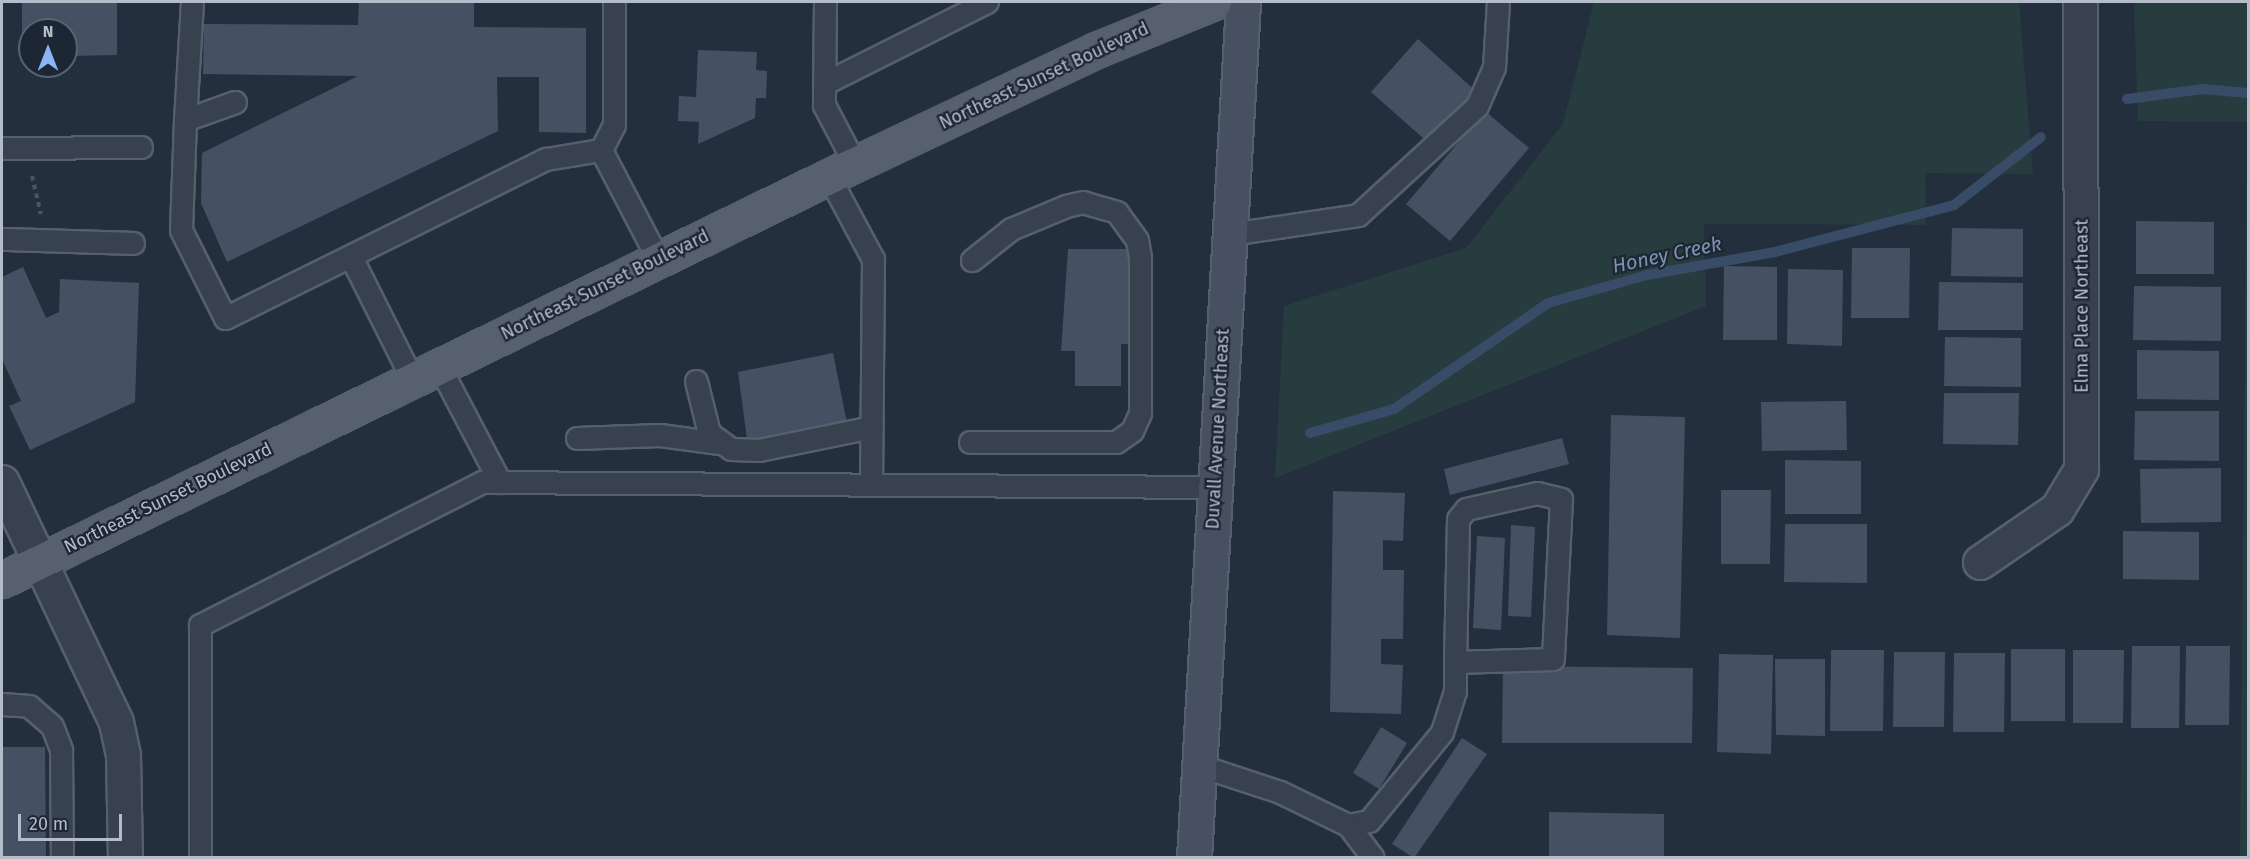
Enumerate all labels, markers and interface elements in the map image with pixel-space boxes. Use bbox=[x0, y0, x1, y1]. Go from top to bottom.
north arrow bbox=[18, 18, 78, 78]
street label: Northeast Sunset Boulevard bbox=[936, 18, 1152, 134]
text: N bbox=[43, 22, 53, 41]
street label: Elma Place Northeast bbox=[2071, 219, 2093, 393]
street label: Northeast Sunset Boulevard bbox=[498, 225, 712, 345]
water label: Honey Creek bbox=[1610, 232, 1724, 278]
street label: Duvall Avenue Northeast bbox=[1202, 328, 1234, 530]
street label: Northeast Sunset Boulevard bbox=[61, 438, 275, 558]
scale bar bbox=[21, 802, 124, 840]
text: 20 m bbox=[29, 813, 68, 835]

